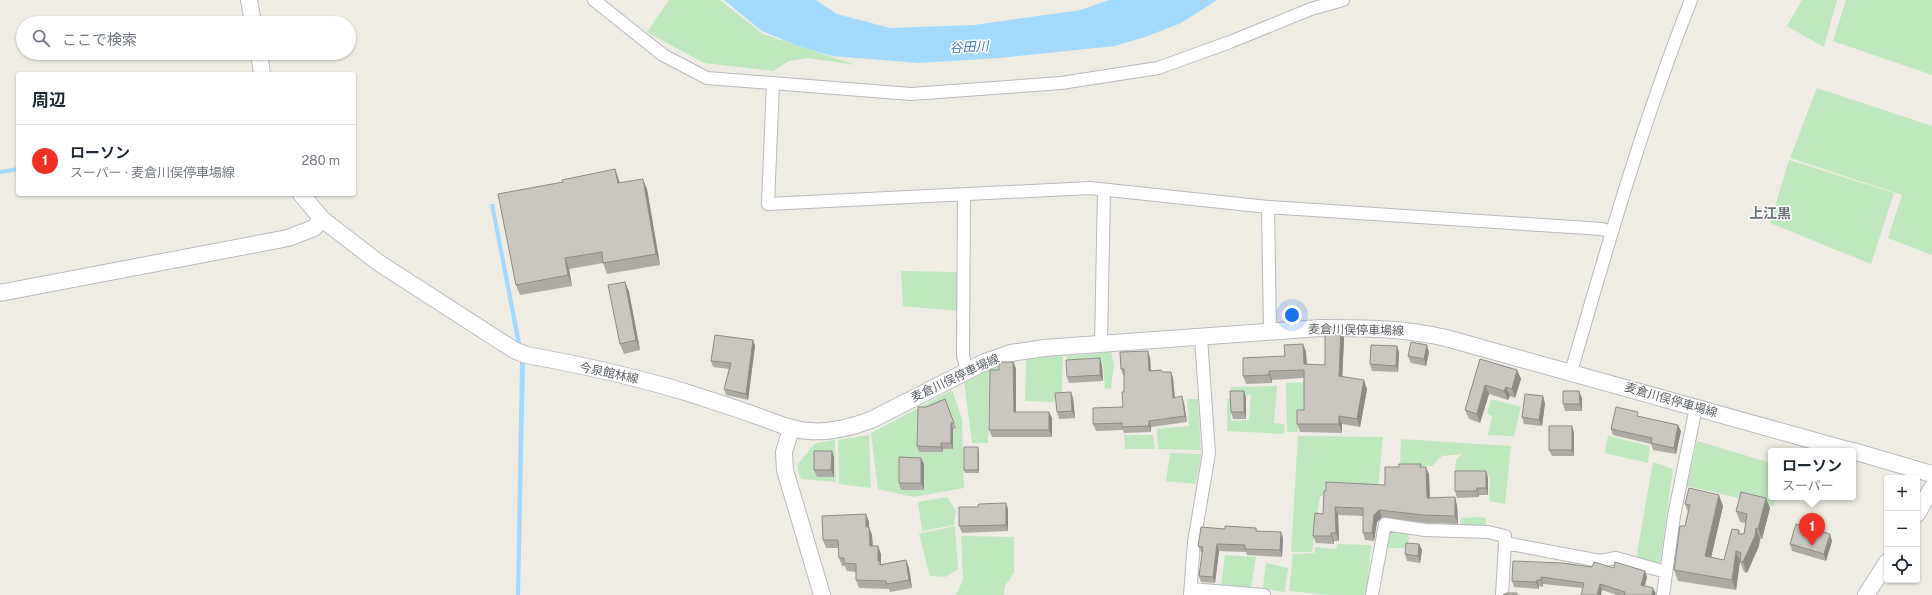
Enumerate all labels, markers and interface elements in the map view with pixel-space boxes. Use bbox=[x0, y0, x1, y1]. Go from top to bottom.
search box bbox=[16, 16, 356, 60]
icon: search bbox=[30, 27, 52, 49]
text: ここで検索 bbox=[62, 31, 137, 48]
water label: 谷田川 bbox=[949, 38, 991, 56]
text: 周辺 bbox=[32, 90, 66, 110]
text: ローソン bbox=[70, 144, 130, 161]
text: 1 bbox=[42, 153, 48, 168]
text: 280 m bbox=[302, 153, 340, 168]
text: スーパー · 麦倉川俣停車場線 bbox=[70, 165, 235, 180]
district label: 上江黒 bbox=[1749, 205, 1791, 221]
your location bbox=[1282, 305, 1302, 325]
street label: 麦倉川俣停車場線 bbox=[1308, 322, 1404, 338]
street label: 麦倉川俣停車場線 bbox=[909, 351, 1001, 405]
street label: 今泉館林線 bbox=[578, 360, 640, 386]
street label: 麦倉川俣停車場線 bbox=[1623, 380, 1719, 420]
popup bbox=[1768, 448, 1856, 500]
text: ローソン bbox=[1782, 457, 1842, 474]
map controls bbox=[1884, 475, 1920, 583]
button: + bbox=[1884, 475, 1920, 511]
text: スーパー bbox=[1782, 478, 1834, 493]
button: − bbox=[1884, 511, 1920, 547]
pin: 1 bbox=[1799, 513, 1825, 546]
button: locate bbox=[1884, 547, 1920, 583]

